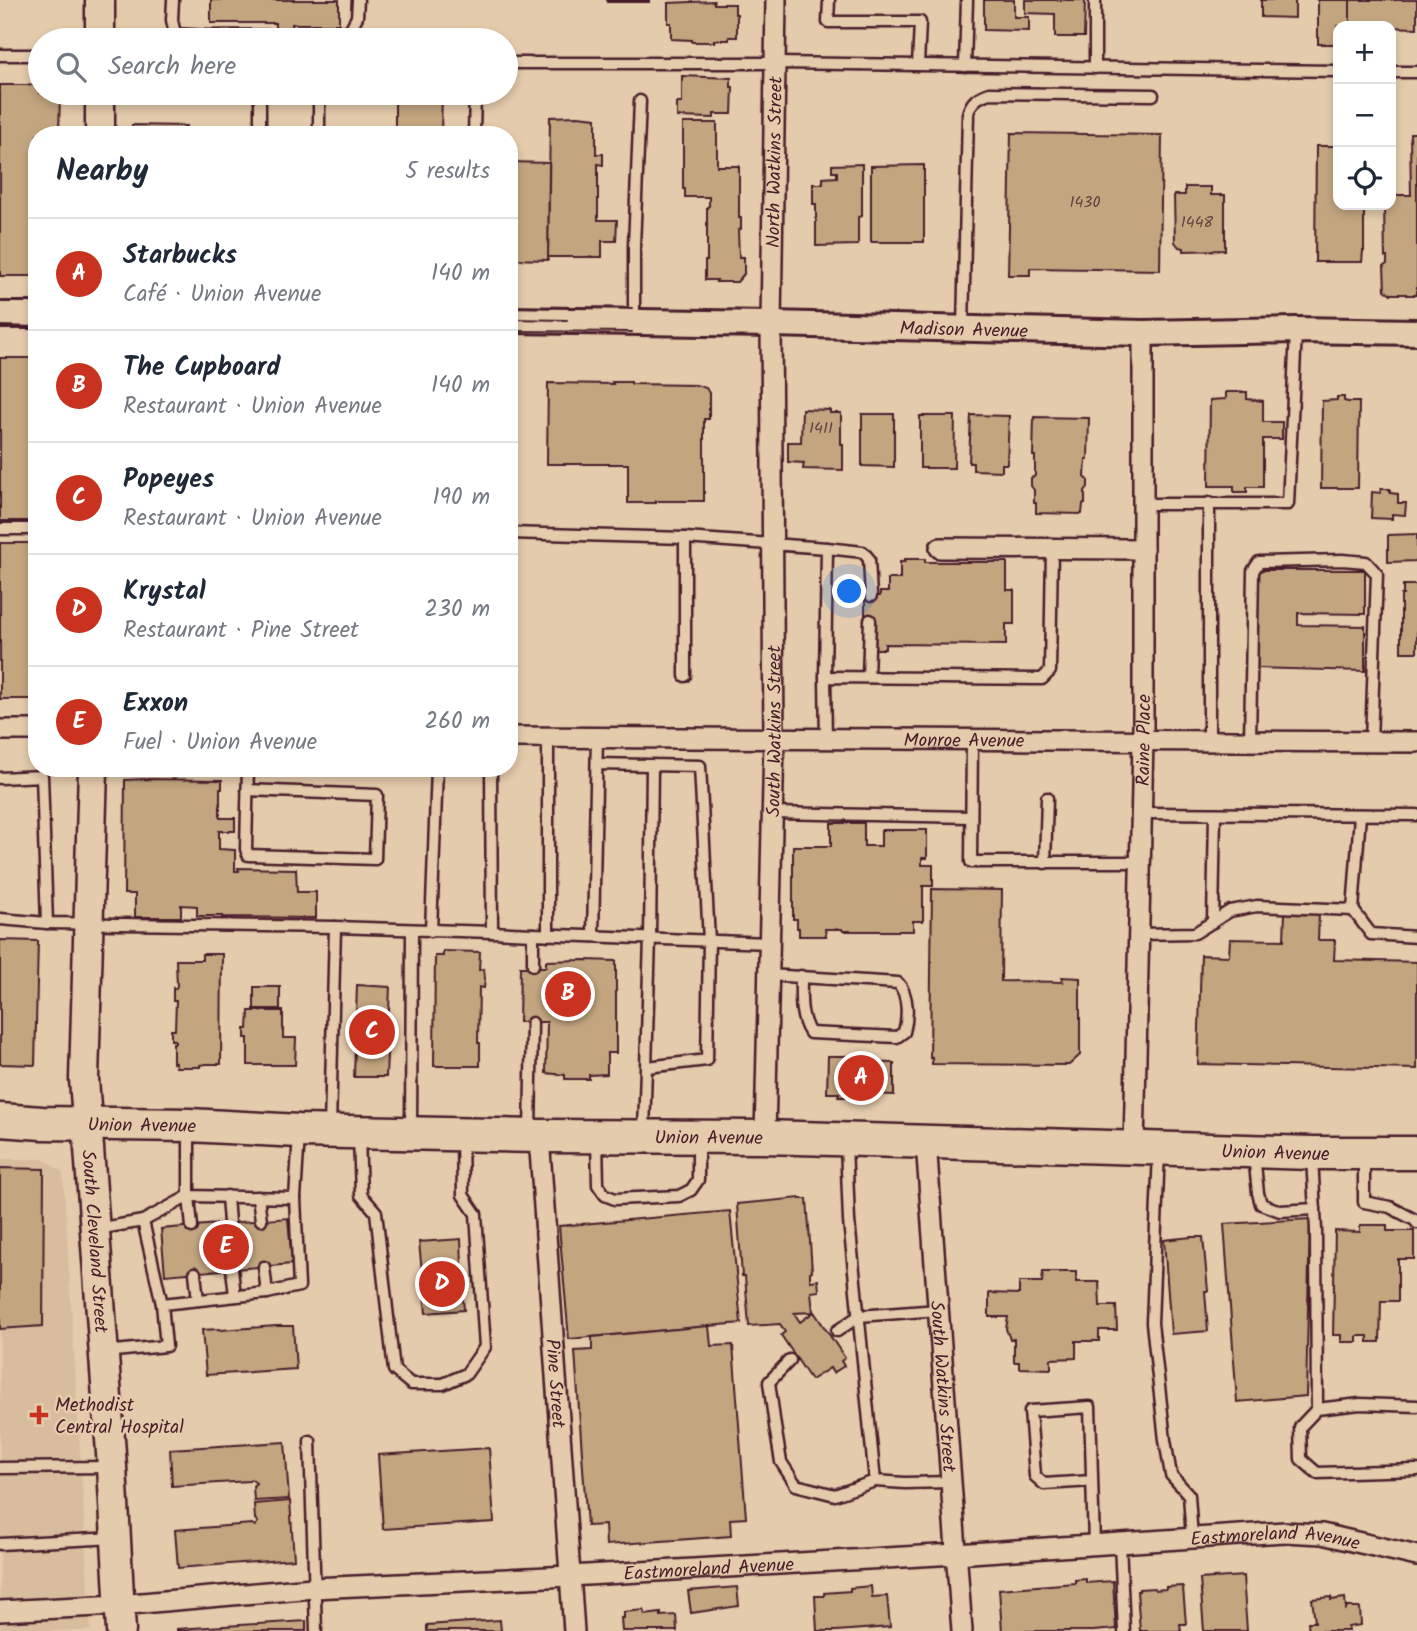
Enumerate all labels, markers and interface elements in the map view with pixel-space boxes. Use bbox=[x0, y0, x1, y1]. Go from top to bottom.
map controls bbox=[1333, 21, 1396, 210]
button: + bbox=[1333, 21, 1396, 84]
search box bbox=[28, 28, 518, 105]
text: Search here bbox=[108, 46, 236, 88]
icon: search bbox=[52, 48, 90, 86]
street label: North Watkins Street bbox=[759, 75, 792, 248]
button: − bbox=[1333, 84, 1396, 147]
button: locate bbox=[1333, 147, 1396, 210]
text: Nearby bbox=[56, 148, 148, 196]
text: 5 results bbox=[405, 154, 490, 190]
house number: 1430 bbox=[1070, 190, 1100, 215]
house number: 1448 bbox=[1181, 210, 1214, 235]
text: Starbucks bbox=[123, 235, 237, 277]
text: A bbox=[72, 256, 86, 292]
text: 140 m bbox=[431, 256, 490, 292]
text: Café · Union Avenue bbox=[123, 277, 321, 313]
street label: Madison Avenue bbox=[899, 314, 1029, 347]
text: The Cupboard bbox=[123, 347, 280, 389]
text: B bbox=[72, 368, 86, 404]
text: 140 m bbox=[431, 368, 490, 404]
text: Restaurant · Union Avenue bbox=[123, 389, 382, 425]
house number: 1411 bbox=[809, 416, 833, 441]
text: Popeyes bbox=[123, 459, 214, 501]
text: C bbox=[72, 480, 86, 516]
text: 190 m bbox=[433, 480, 490, 516]
text: Restaurant · Union Avenue bbox=[123, 501, 382, 537]
text: Krystal bbox=[123, 571, 206, 613]
your location bbox=[832, 574, 866, 608]
text: D bbox=[71, 592, 87, 628]
text: 230 m bbox=[424, 592, 490, 628]
text: Restaurant · Pine Street bbox=[123, 613, 359, 649]
street label: South Watkins Street bbox=[759, 644, 791, 817]
text: Exxon bbox=[123, 683, 188, 725]
street label: Raine Place bbox=[1129, 694, 1160, 786]
text: E bbox=[73, 704, 85, 740]
text: 260 m bbox=[425, 704, 490, 740]
text: Fuel · Union Avenue bbox=[123, 725, 317, 761]
street label: Monroe Avenue bbox=[903, 726, 1025, 757]
pin: B bbox=[545, 968, 591, 1020]
pin: C bbox=[349, 1006, 395, 1058]
pin: A bbox=[838, 1052, 884, 1104]
street label: Union Avenue bbox=[87, 1111, 197, 1142]
street label: Union Avenue bbox=[654, 1124, 763, 1154]
street label: Union Avenue bbox=[1221, 1137, 1330, 1170]
street label: South Cleveland Street bbox=[72, 1149, 115, 1335]
pin: E bbox=[203, 1221, 249, 1273]
pin: D bbox=[419, 1258, 465, 1310]
street label: South Watkins Street bbox=[921, 1300, 963, 1474]
street label: Pine Street bbox=[536, 1338, 573, 1430]
place label: Methodist Central Hospital bbox=[55, 1391, 184, 1443]
marker: Methodist Central Hospital bbox=[29, 1405, 49, 1425]
street label: Eastmoreland Avenue bbox=[1189, 1519, 1363, 1559]
street label: Eastmoreland Avenue bbox=[623, 1550, 795, 1590]

